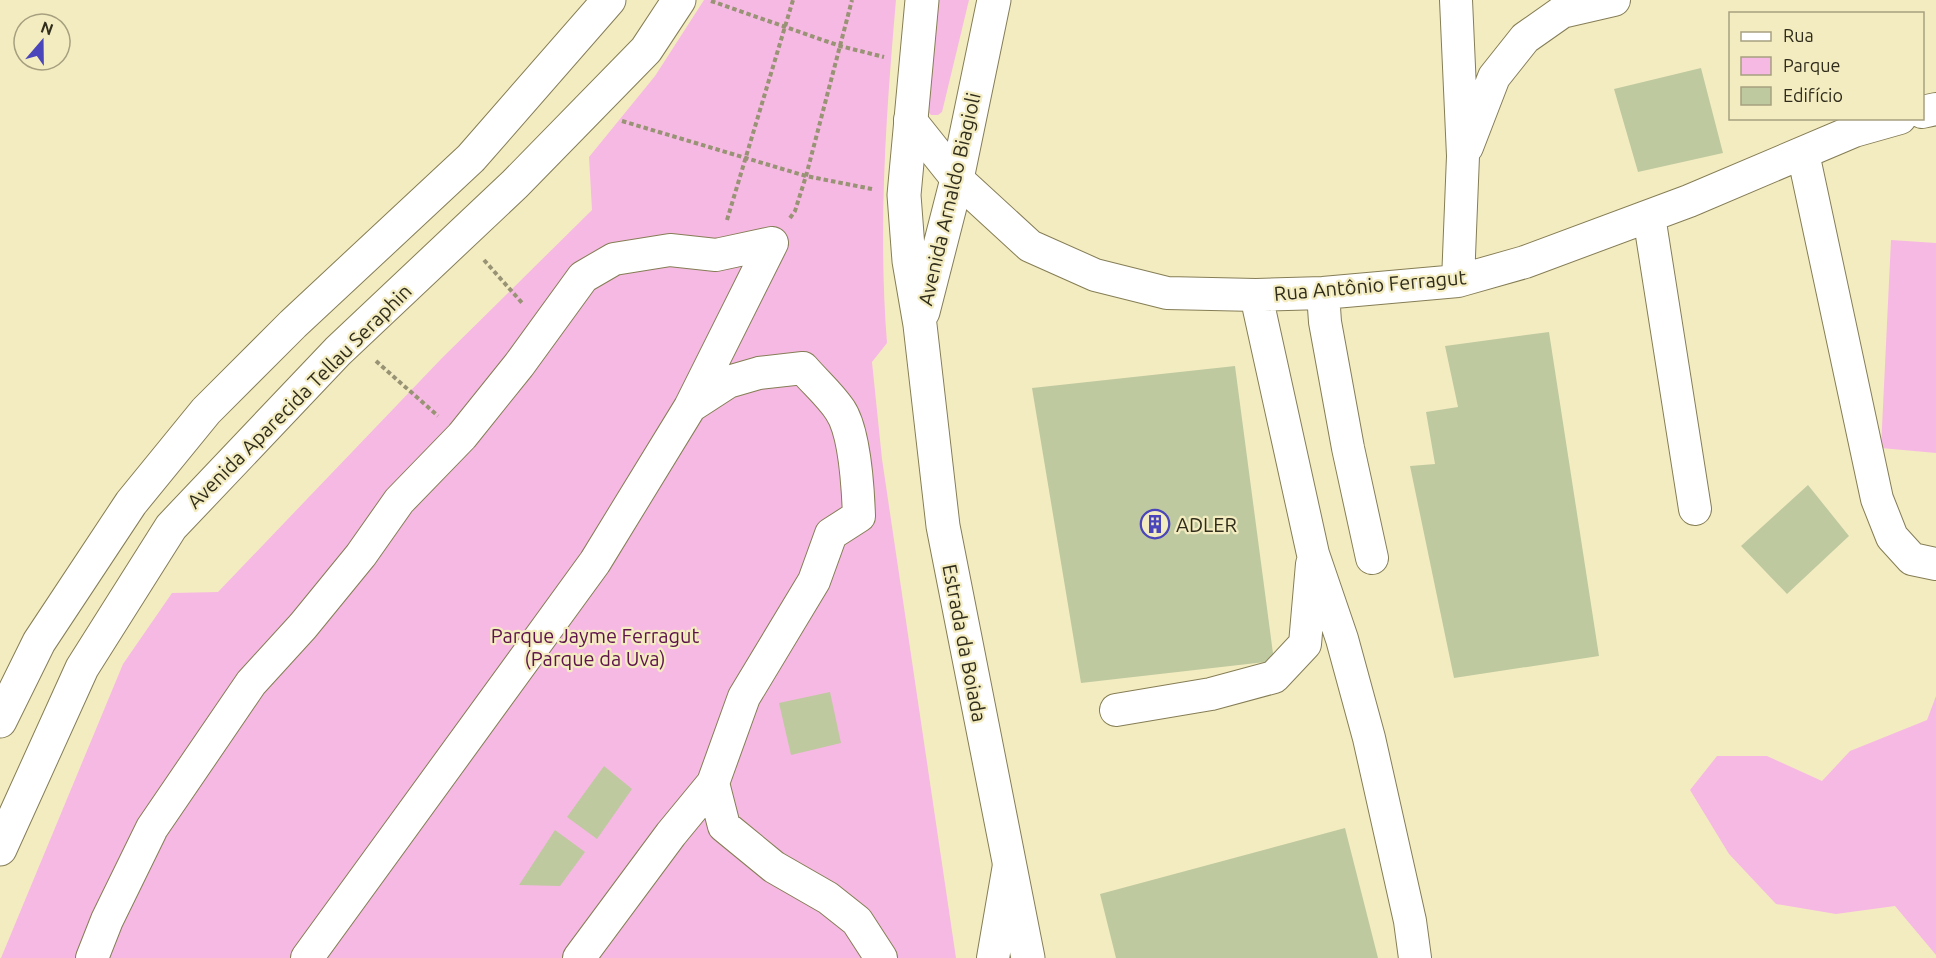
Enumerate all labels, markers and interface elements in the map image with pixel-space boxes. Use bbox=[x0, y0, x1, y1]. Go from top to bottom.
north arrow bbox=[12, 12, 72, 72]
legend bbox=[1729, 12, 1924, 120]
text: N bbox=[38, 17, 56, 38]
text: Rua bbox=[1783, 25, 1814, 45]
text: Parque bbox=[1783, 55, 1840, 75]
text: Edifício bbox=[1783, 85, 1843, 105]
street label: Avenida Arnaldo Biagioli bbox=[913, 90, 985, 308]
street label: Rua Antônio Ferragut bbox=[1273, 265, 1467, 305]
street label: Avenida Aparecida Tellau Seraphin bbox=[182, 279, 416, 513]
building icon: ADLER bbox=[1139, 508, 1171, 540]
place label: ADLER bbox=[1176, 513, 1237, 536]
street label: Estrada da Boiada bbox=[938, 562, 992, 724]
park label: Parque Jayme Ferragut (Parque da Uva) bbox=[491, 624, 699, 670]

